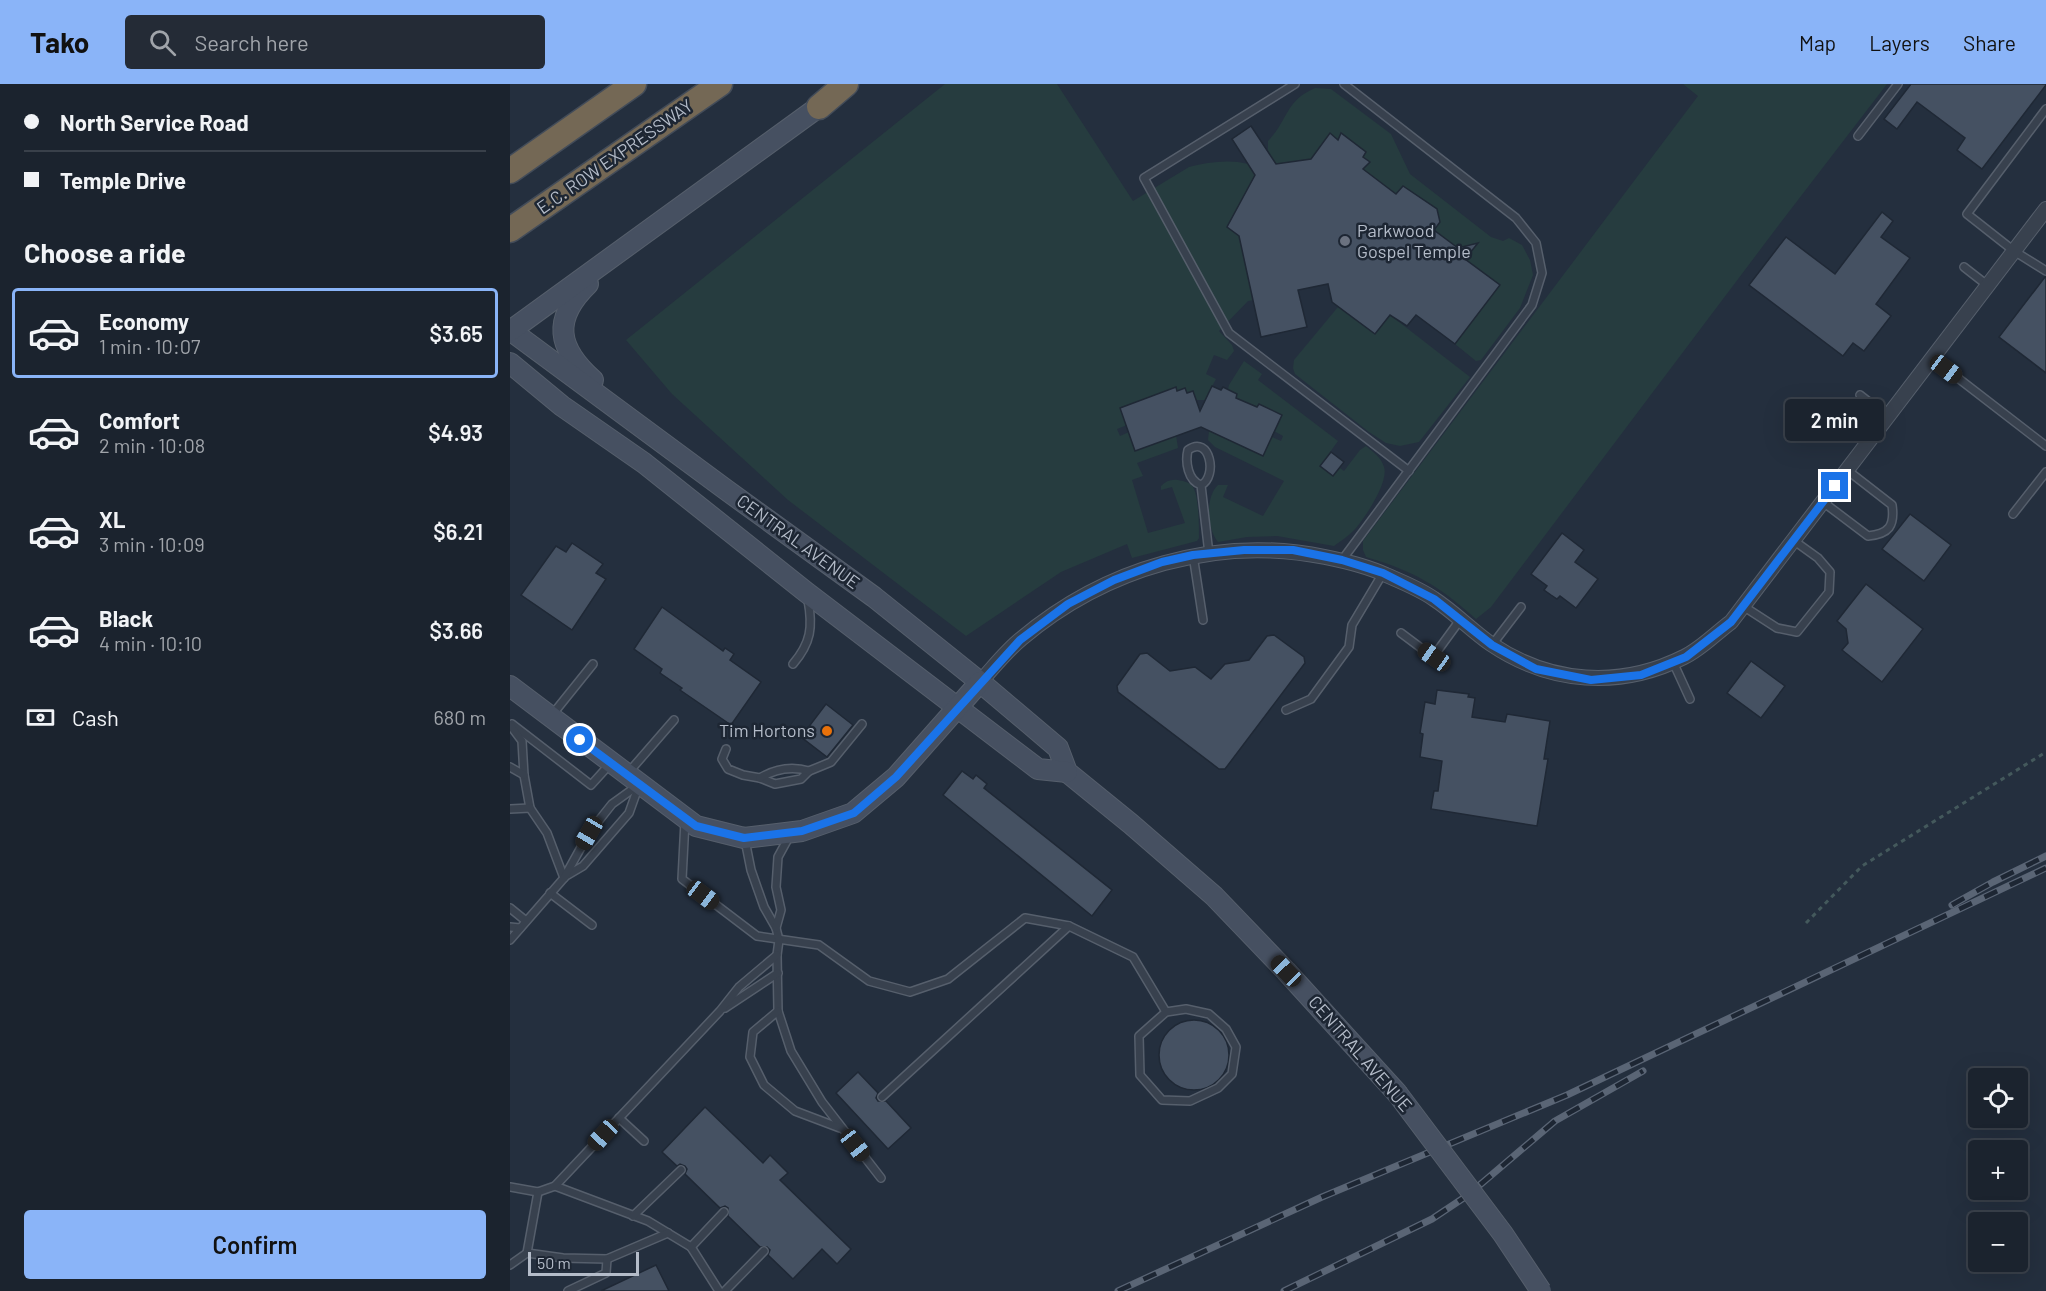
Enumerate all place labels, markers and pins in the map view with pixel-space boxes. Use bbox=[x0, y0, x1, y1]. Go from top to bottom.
place label: Parkwood Gospel Temple bbox=[1357, 219, 1471, 262]
marker: Parkwood Gospel Temple bbox=[1338, 234, 1352, 248]
place label: Tim Hortons bbox=[719, 719, 815, 741]
marker: Tim Hortons bbox=[820, 724, 834, 738]

